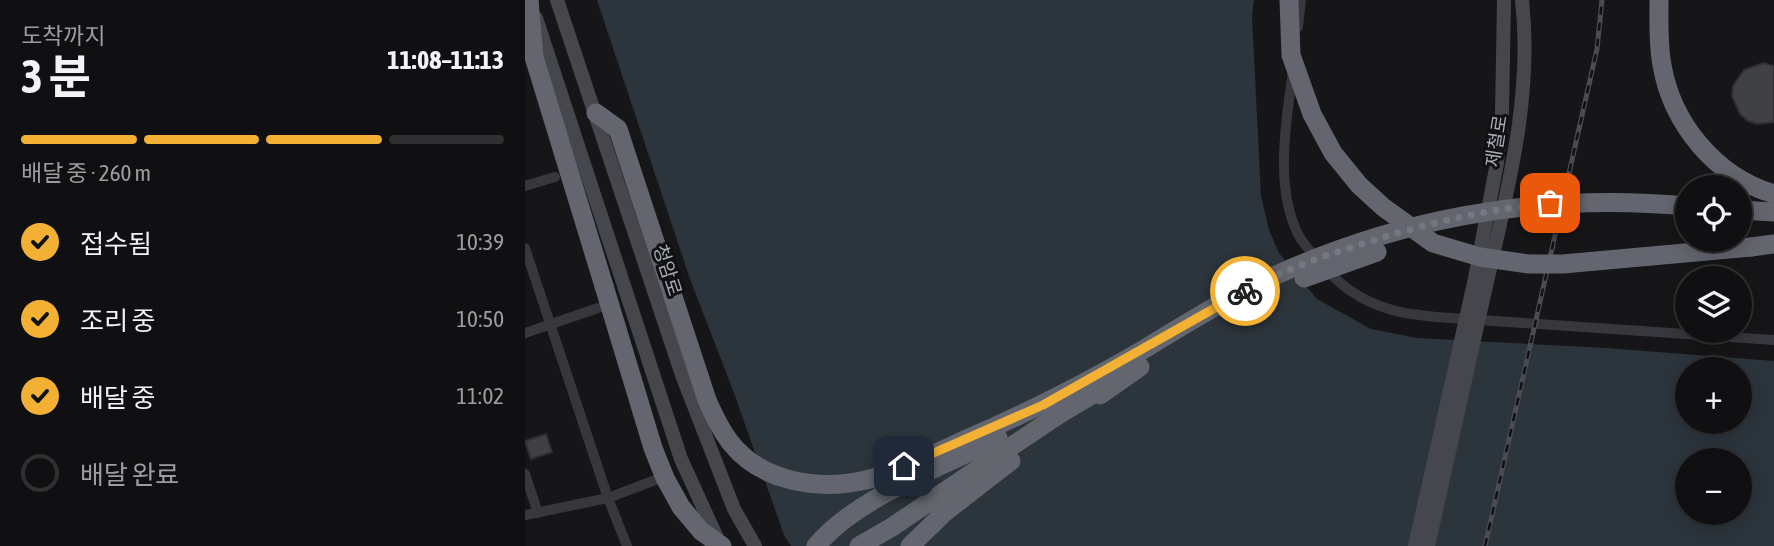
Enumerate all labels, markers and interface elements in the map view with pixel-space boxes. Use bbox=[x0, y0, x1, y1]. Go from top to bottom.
text: 도착까지 bbox=[21, 23, 106, 49]
text: 11:08–11:13 bbox=[387, 45, 504, 75]
text: 3 분 bbox=[21, 50, 91, 103]
street label: 제철로 bbox=[1481, 113, 1511, 169]
text: 배달 중 · 260 m bbox=[21, 160, 151, 186]
pin bbox=[1520, 173, 1580, 233]
map controls bbox=[1675, 175, 1752, 525]
button: locate bbox=[1675, 175, 1752, 252]
icon: bag bbox=[1531, 184, 1569, 222]
icon: check bbox=[21, 223, 59, 261]
text: 접수됨 bbox=[80, 229, 152, 259]
text: 10:39 bbox=[456, 229, 504, 255]
street label: 청암로 bbox=[649, 242, 687, 298]
courier bbox=[1210, 256, 1280, 326]
button: layers bbox=[1675, 266, 1752, 343]
icon: bike bbox=[1226, 272, 1264, 310]
icon: check bbox=[21, 300, 59, 338]
text: 조리 중 bbox=[80, 306, 155, 336]
text: 10:50 bbox=[456, 306, 504, 332]
button: + bbox=[1675, 357, 1752, 434]
icon: check bbox=[21, 377, 59, 415]
text: 배달 중 bbox=[80, 383, 155, 413]
text: 11:02 bbox=[456, 383, 504, 409]
pin bbox=[874, 436, 934, 496]
icon: home bbox=[885, 447, 923, 485]
button: − bbox=[1675, 448, 1752, 525]
text: 배달 완료 bbox=[80, 460, 179, 490]

